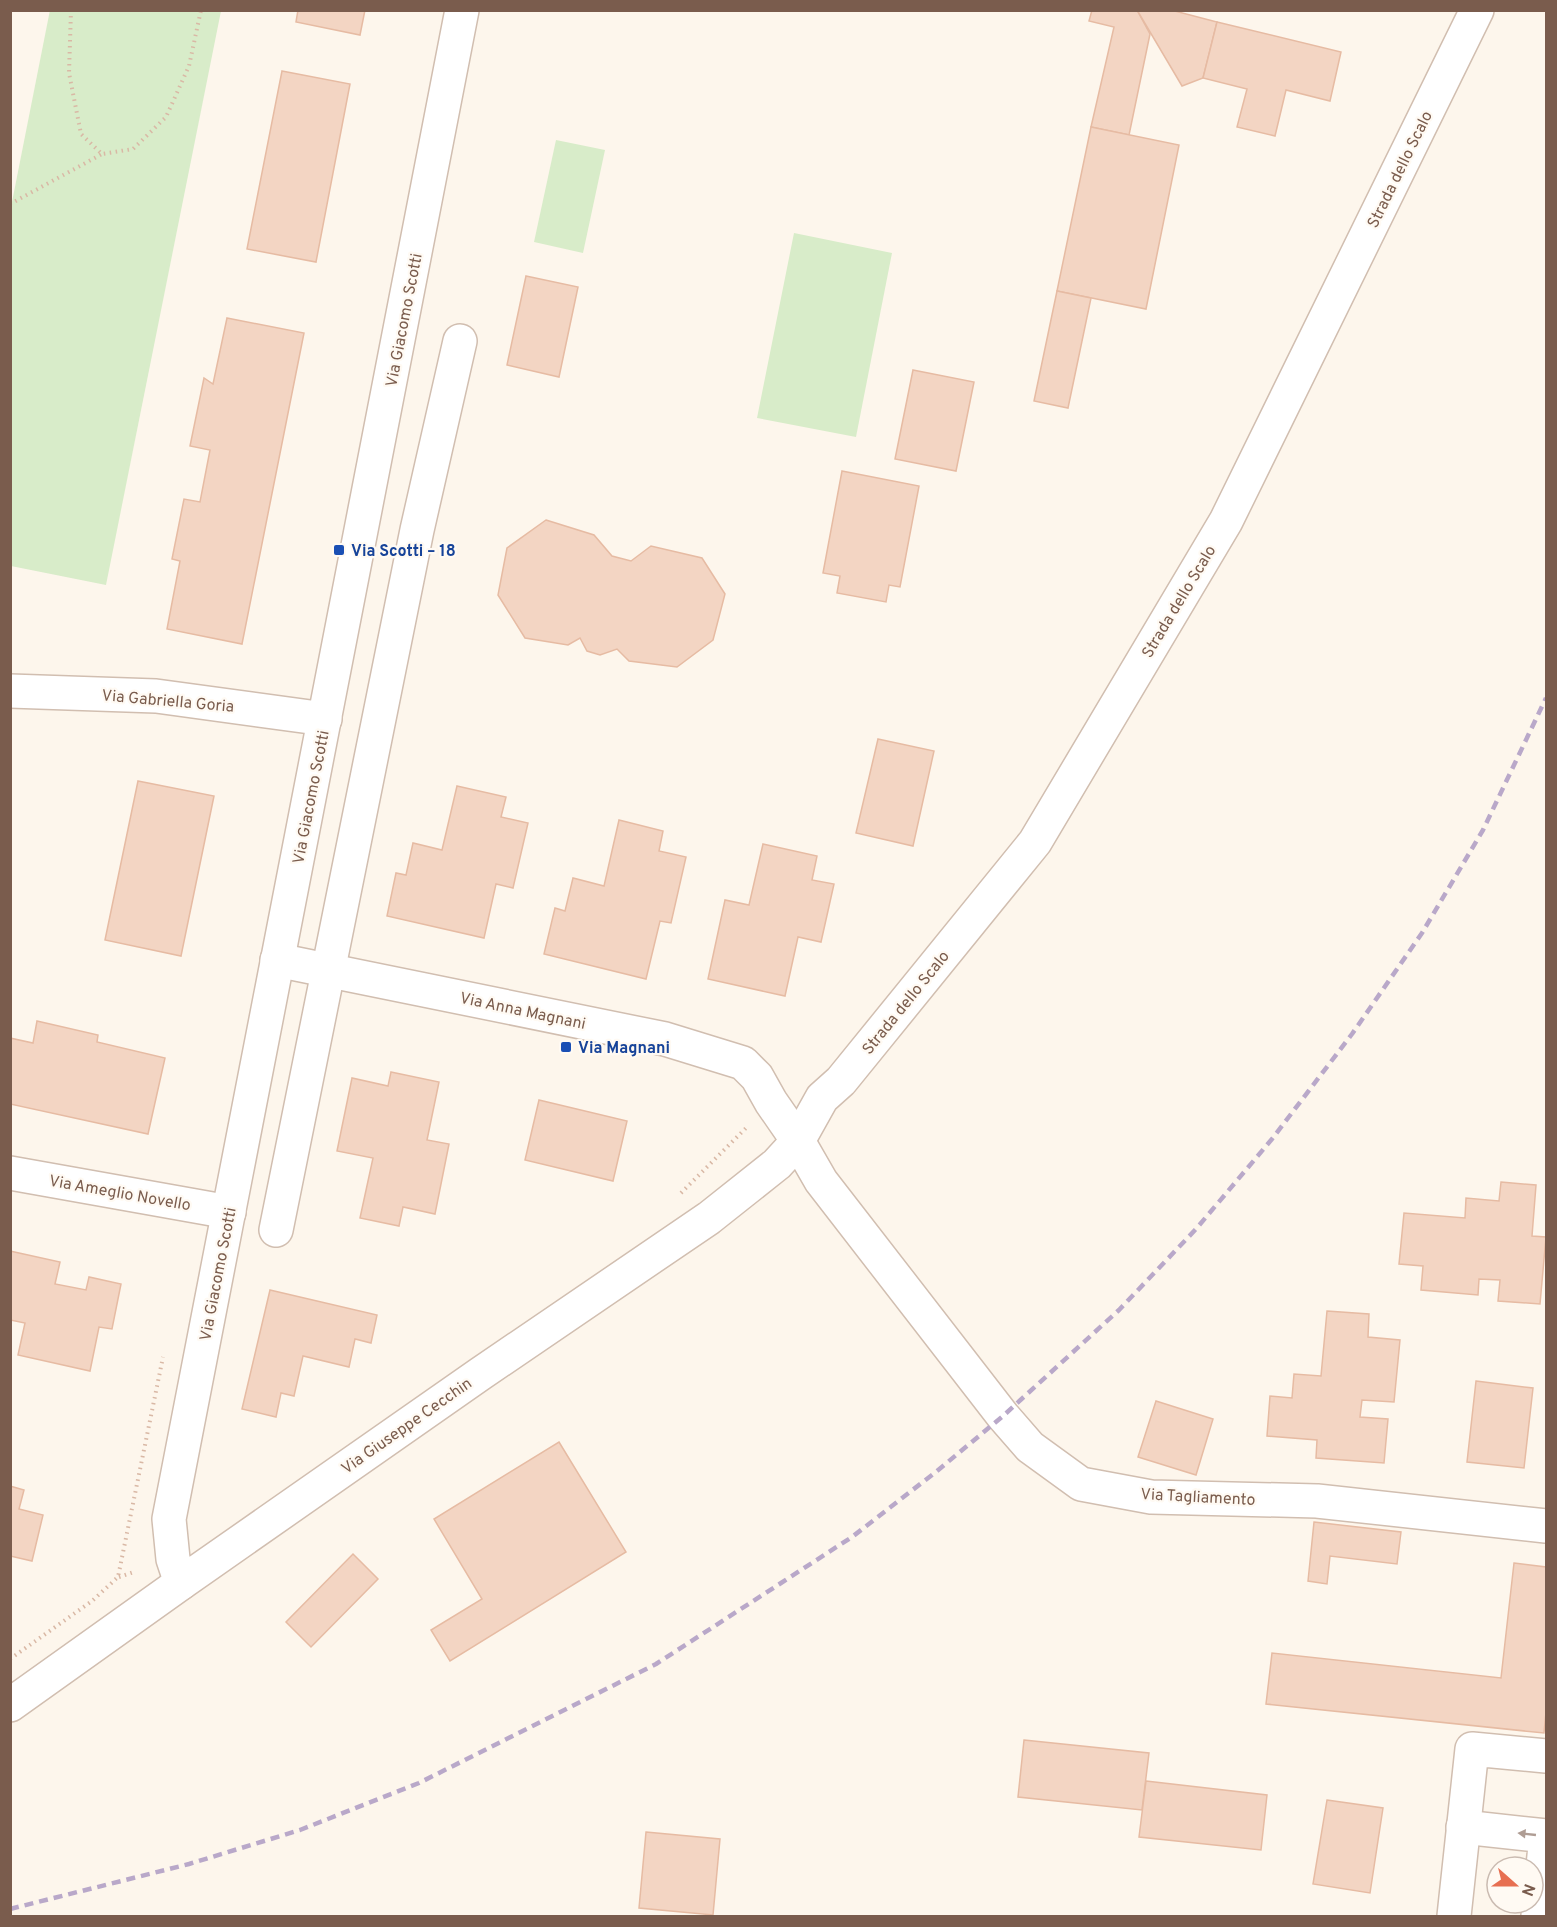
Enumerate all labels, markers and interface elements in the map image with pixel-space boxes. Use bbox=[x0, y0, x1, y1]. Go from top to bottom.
street label: Strada dello Scalo bbox=[1364, 108, 1438, 232]
street label: Via Giacomo Scotti bbox=[382, 252, 428, 389]
place label: Via Scotti – 18 bbox=[351, 542, 456, 562]
street label: Strada dello Scalo bbox=[1138, 542, 1221, 662]
marker: Via Scotti – 18 bbox=[332, 543, 346, 557]
street label: Via Gabriella Goria bbox=[101, 686, 235, 718]
street label: Via Giacomo Scotti bbox=[289, 729, 335, 866]
street label: Strada dello Scalo bbox=[859, 947, 955, 1059]
street label: Via Anna Magnani bbox=[458, 989, 587, 1035]
place label: Via Magnani bbox=[578, 1039, 670, 1059]
marker: Via Magnani bbox=[559, 1040, 573, 1054]
street label: Via Ameglio Novello bbox=[47, 1172, 192, 1216]
street label: Via Giacomo Scotti bbox=[196, 1206, 242, 1343]
street label: Via Giuseppe Cecchin bbox=[338, 1374, 476, 1479]
street label: Via Tagliamento bbox=[1140, 1485, 1256, 1511]
one-way arrow bbox=[1518, 1829, 1537, 1839]
north arrow bbox=[1485, 1855, 1545, 1915]
text: N bbox=[1516, 1881, 1539, 1899]

